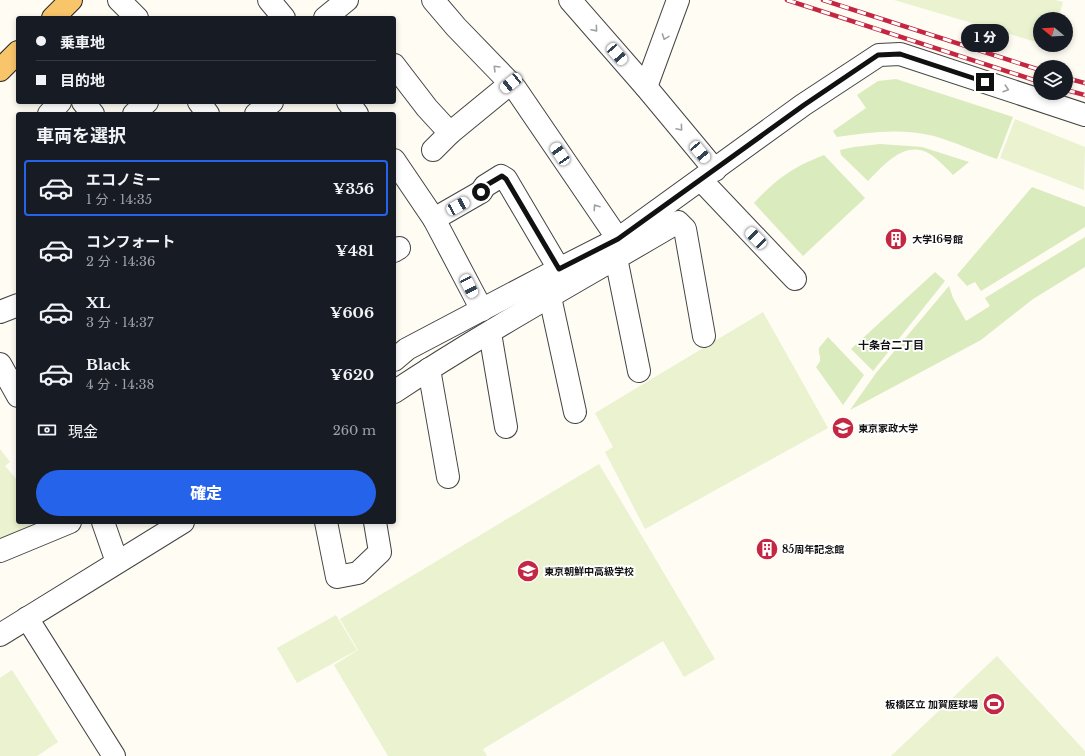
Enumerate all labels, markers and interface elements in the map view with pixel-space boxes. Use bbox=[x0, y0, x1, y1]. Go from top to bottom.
north arrow bbox=[1033, 12, 1073, 52]
map controls bbox=[1033, 12, 1073, 100]
callout: 1 分 bbox=[961, 24, 1009, 52]
one-way arrow bbox=[591, 25, 598, 32]
text: 1 分 bbox=[974, 29, 996, 46]
text: 乗車地 bbox=[60, 33, 105, 52]
one-way arrow bbox=[661, 33, 669, 40]
car bbox=[605, 41, 629, 67]
button: layers bbox=[1033, 60, 1073, 100]
one-way arrow bbox=[493, 65, 501, 73]
text: 目的地 bbox=[60, 71, 105, 90]
car bbox=[498, 71, 524, 95]
route end bbox=[976, 73, 994, 91]
one-way arrow bbox=[1003, 84, 1010, 93]
one-way arrow bbox=[676, 123, 683, 130]
text: 車両を選択 bbox=[36, 125, 126, 147]
car bbox=[688, 139, 712, 165]
car bbox=[548, 141, 572, 167]
icon: car bbox=[38, 170, 74, 206]
text: エコノミー bbox=[86, 170, 161, 189]
text: ¥356 bbox=[333, 179, 374, 198]
route start bbox=[472, 183, 490, 201]
text: 1 分 · 14:35 bbox=[86, 191, 152, 208]
car bbox=[445, 195, 471, 217]
one-way arrow bbox=[593, 204, 601, 211]
car bbox=[743, 225, 769, 251]
building icon: 大学16号館 bbox=[883, 226, 909, 252]
icon: car bbox=[38, 232, 74, 268]
text: コンフォート bbox=[86, 232, 176, 251]
place label: 大学16号館 bbox=[912, 233, 963, 246]
text: ¥481 bbox=[335, 241, 374, 260]
text: 2 分 · 14:36 bbox=[86, 253, 155, 270]
car bbox=[458, 273, 480, 299]
text: XL bbox=[86, 293, 110, 312]
icon: car bbox=[38, 294, 74, 330]
text: ¥606 bbox=[330, 303, 374, 322]
text: 3 分 · 14:37 bbox=[86, 314, 154, 331]
district label: 十条台二丁目 bbox=[858, 338, 924, 352]
text: Black bbox=[86, 355, 130, 374]
icon: car bbox=[38, 356, 74, 392]
text: ¥620 bbox=[330, 365, 374, 384]
text: 4 分 · 14:38 bbox=[86, 376, 155, 393]
school or university icon: 東京家政大学 bbox=[830, 415, 856, 441]
icon: cash bbox=[36, 419, 58, 441]
text: 現金 bbox=[68, 422, 98, 441]
text: 260 m bbox=[333, 422, 376, 439]
place label: 東京家政大学 bbox=[858, 422, 918, 435]
button: 確定 bbox=[36, 470, 376, 516]
building icon: 85周年記念館 bbox=[754, 536, 780, 562]
place label: 85周年記念館 bbox=[782, 543, 844, 556]
school or university icon: 東京朝鮮中高級学校 bbox=[515, 558, 541, 584]
place label: 東京朝鮮中高級学校 bbox=[544, 565, 634, 578]
sports icon: 板橋区立 加賀庭球場 bbox=[981, 691, 1007, 717]
place label: 板橋区立 加賀庭球場 bbox=[885, 698, 978, 711]

